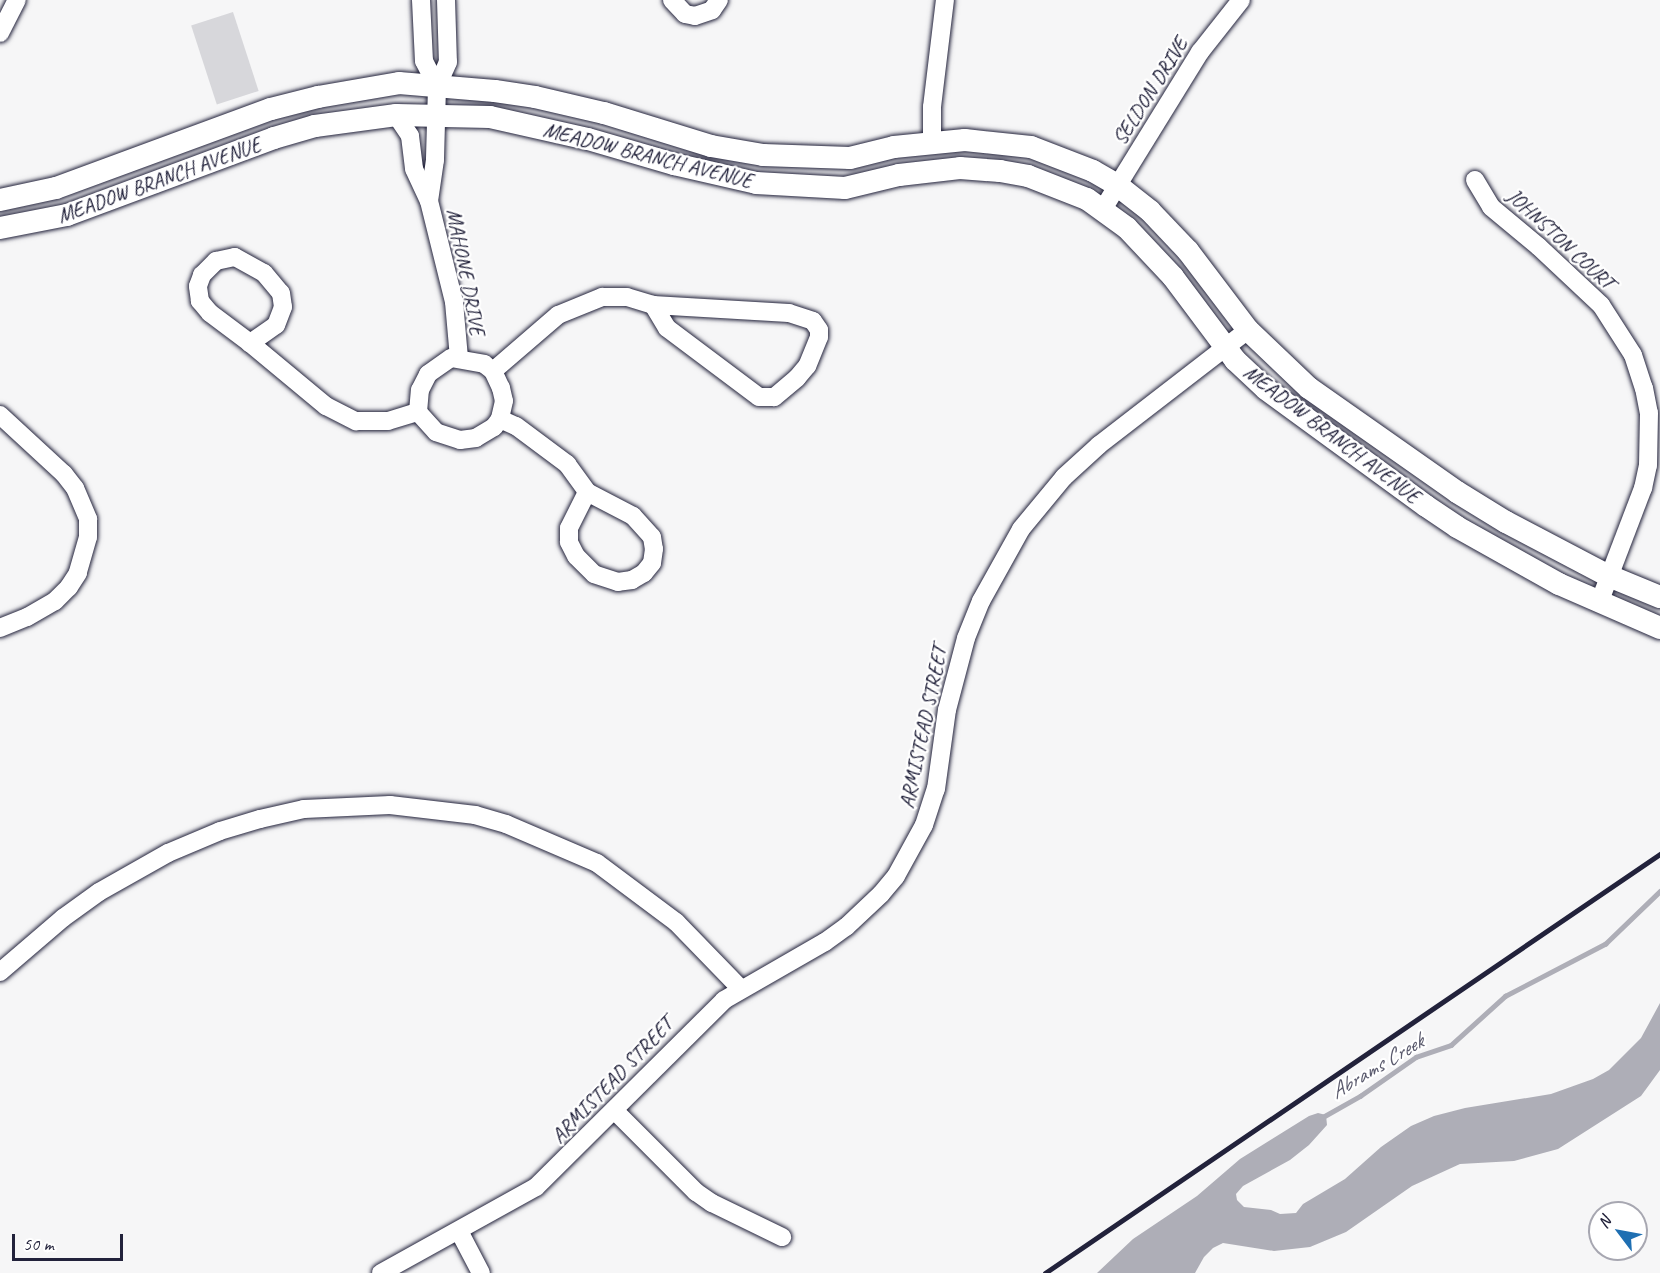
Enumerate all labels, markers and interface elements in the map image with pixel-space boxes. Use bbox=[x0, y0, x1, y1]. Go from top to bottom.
street label: SELDON DRIVE bbox=[1107, 32, 1193, 150]
street label: MEADOW BRANCH AVENUE bbox=[542, 117, 754, 193]
street label: MEADOW BRANCH AVENUE bbox=[55, 132, 263, 228]
street label: JOHNSTON COURT bbox=[1502, 183, 1620, 295]
street label: MAHONE DRIVE bbox=[441, 206, 491, 338]
street label: MEADOW BRANCH AVENUE bbox=[1239, 360, 1425, 508]
street label: ARMISTEAD STREET bbox=[893, 643, 953, 811]
street label: ARMISTEAD STREET bbox=[545, 1012, 679, 1148]
water label: Abrams Creek bbox=[1326, 1029, 1428, 1105]
north arrow bbox=[1588, 1201, 1648, 1261]
text: N bbox=[1593, 1213, 1616, 1232]
scale bar bbox=[15, 1222, 126, 1260]
text: 50 m bbox=[23, 1233, 54, 1255]

